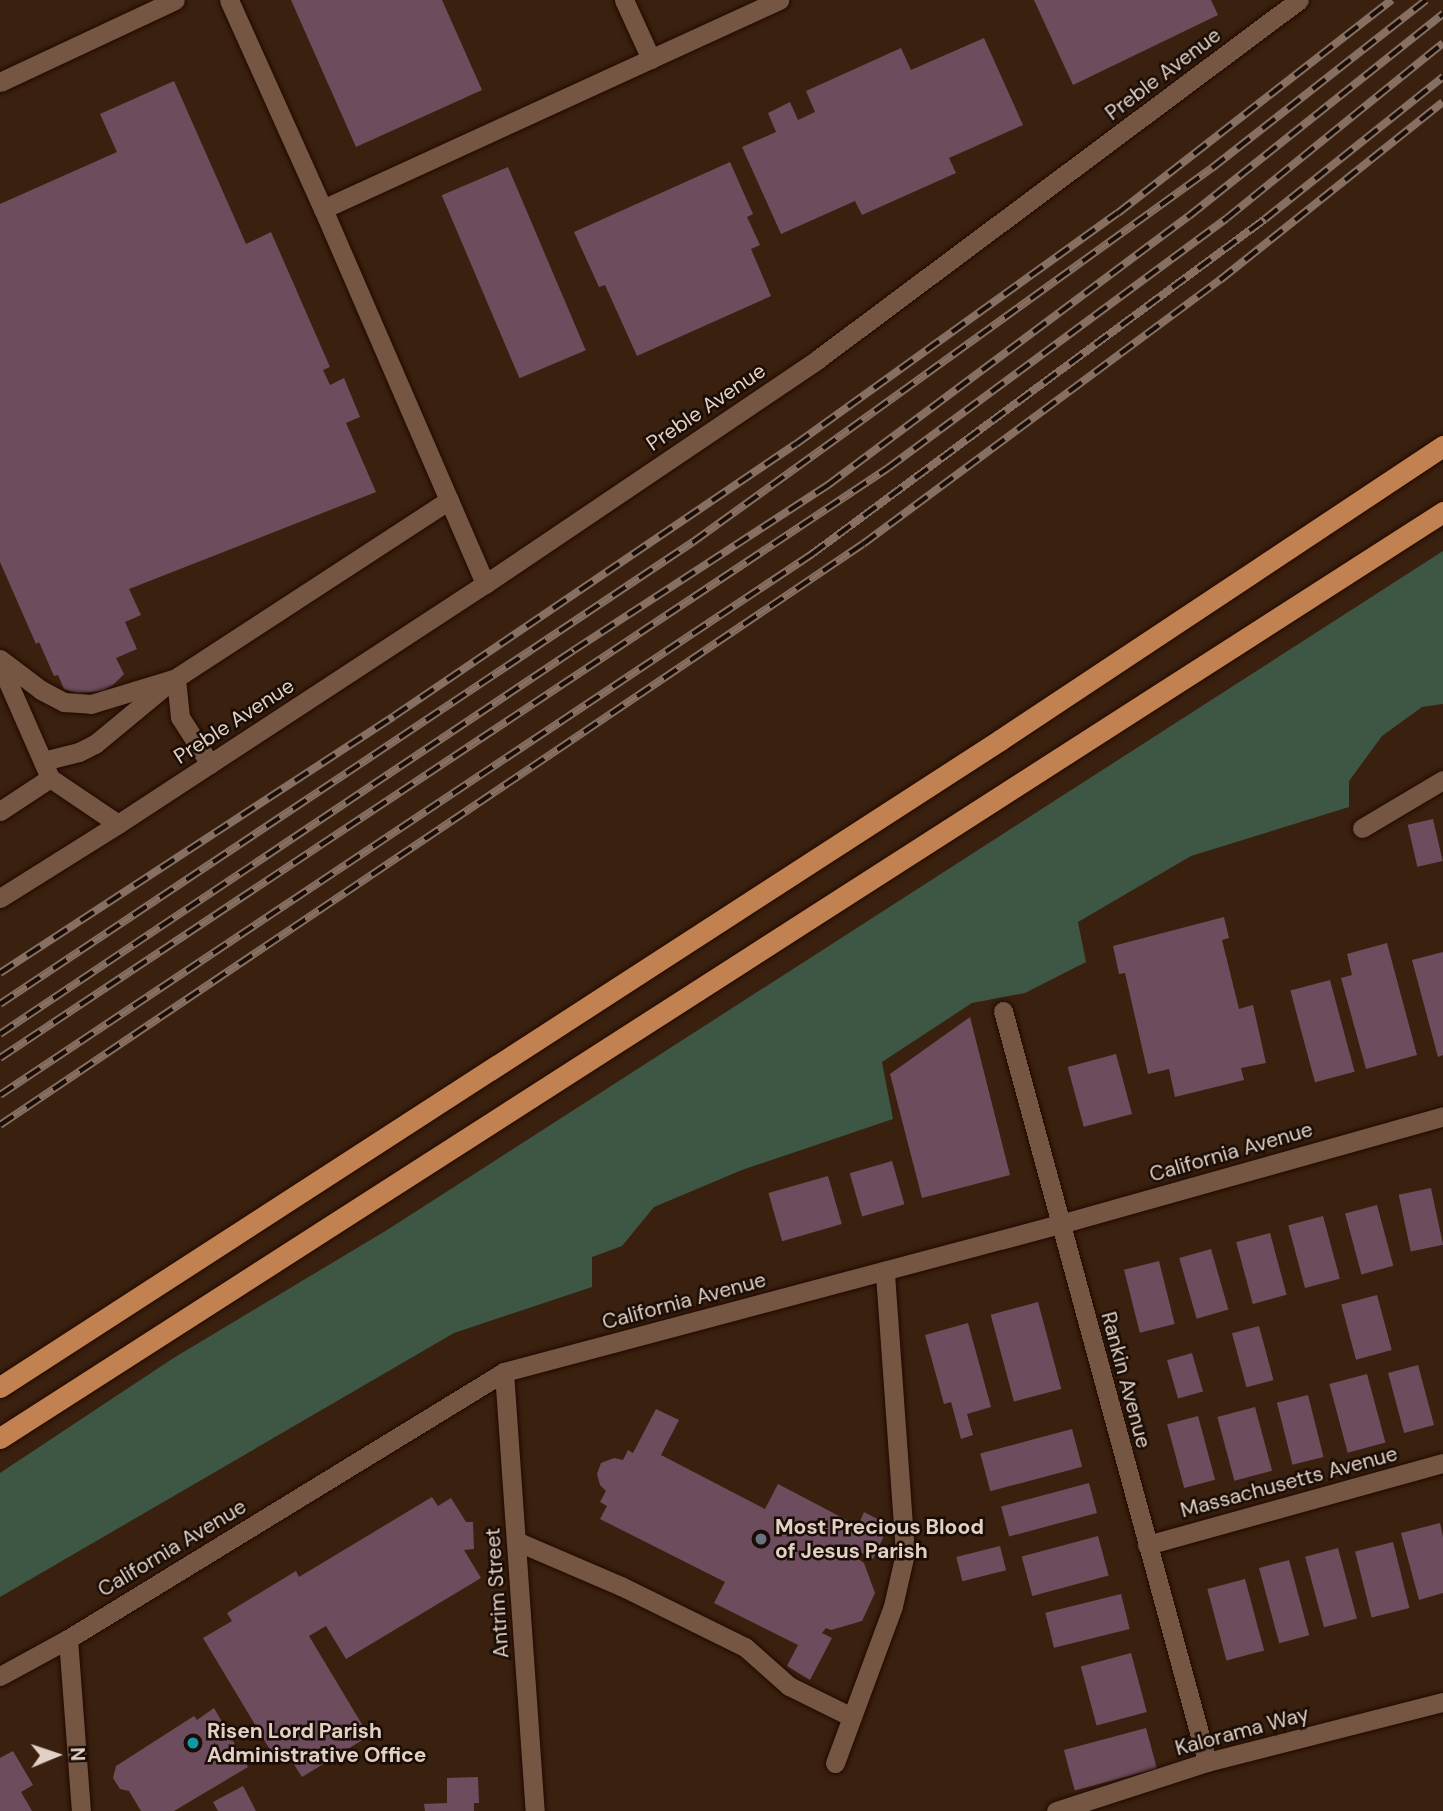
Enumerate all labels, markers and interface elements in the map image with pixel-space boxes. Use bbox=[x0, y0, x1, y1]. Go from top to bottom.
street label: Preble Avenue bbox=[1100, 22, 1226, 126]
street label: Preble Avenue bbox=[642, 358, 770, 456]
street label: Preble Avenue bbox=[169, 673, 299, 769]
street label: California Avenue bbox=[1146, 1117, 1316, 1187]
street label: California Avenue bbox=[599, 1267, 769, 1335]
street label: Rankin Avenue bbox=[1096, 1309, 1156, 1451]
street label: Massachusetts Avenue bbox=[1178, 1441, 1400, 1523]
street label: California Avenue bbox=[93, 1494, 251, 1602]
place label: Most Precious Blood of Jesus Parish bbox=[775, 1514, 984, 1564]
street label: Antrim Street bbox=[480, 1527, 514, 1659]
marker: Most Precious Blood of Jesus Parish bbox=[753, 1531, 769, 1547]
street label: Kalorama Way bbox=[1172, 1701, 1312, 1761]
place label: Risen Lord Parish Administrative Office bbox=[207, 1718, 426, 1768]
north arrow bbox=[21, 1720, 91, 1790]
marker: Risen Lord Parish Administrative Office bbox=[185, 1735, 201, 1751]
text: N bbox=[65, 1747, 90, 1762]

